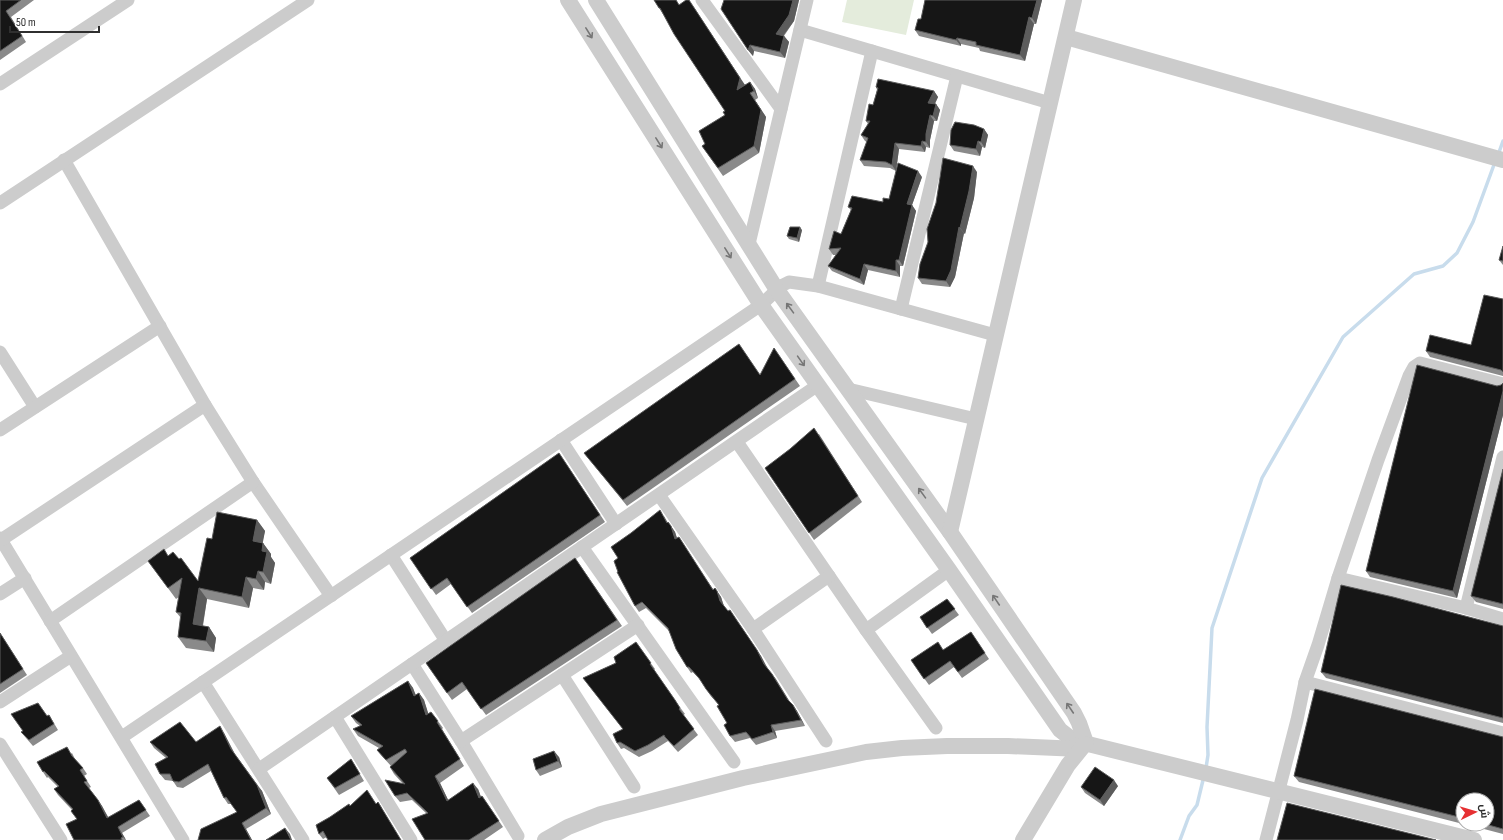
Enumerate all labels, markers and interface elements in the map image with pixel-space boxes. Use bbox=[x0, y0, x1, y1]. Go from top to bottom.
scale bar bbox=[10, 8, 99, 34]
text: 50 m bbox=[16, 15, 36, 30]
one-way arrow bbox=[586, 27, 594, 39]
one-way arrow bbox=[655, 137, 663, 148]
one-way arrow bbox=[725, 247, 733, 259]
one-way arrow bbox=[786, 303, 794, 314]
one-way arrow bbox=[797, 355, 805, 366]
one-way arrow bbox=[918, 488, 926, 499]
one-way arrow bbox=[992, 595, 1000, 606]
one-way arrow bbox=[1066, 702, 1074, 713]
north arrow bbox=[1455, 792, 1495, 832]
text: ش bbox=[1477, 804, 1492, 819]

